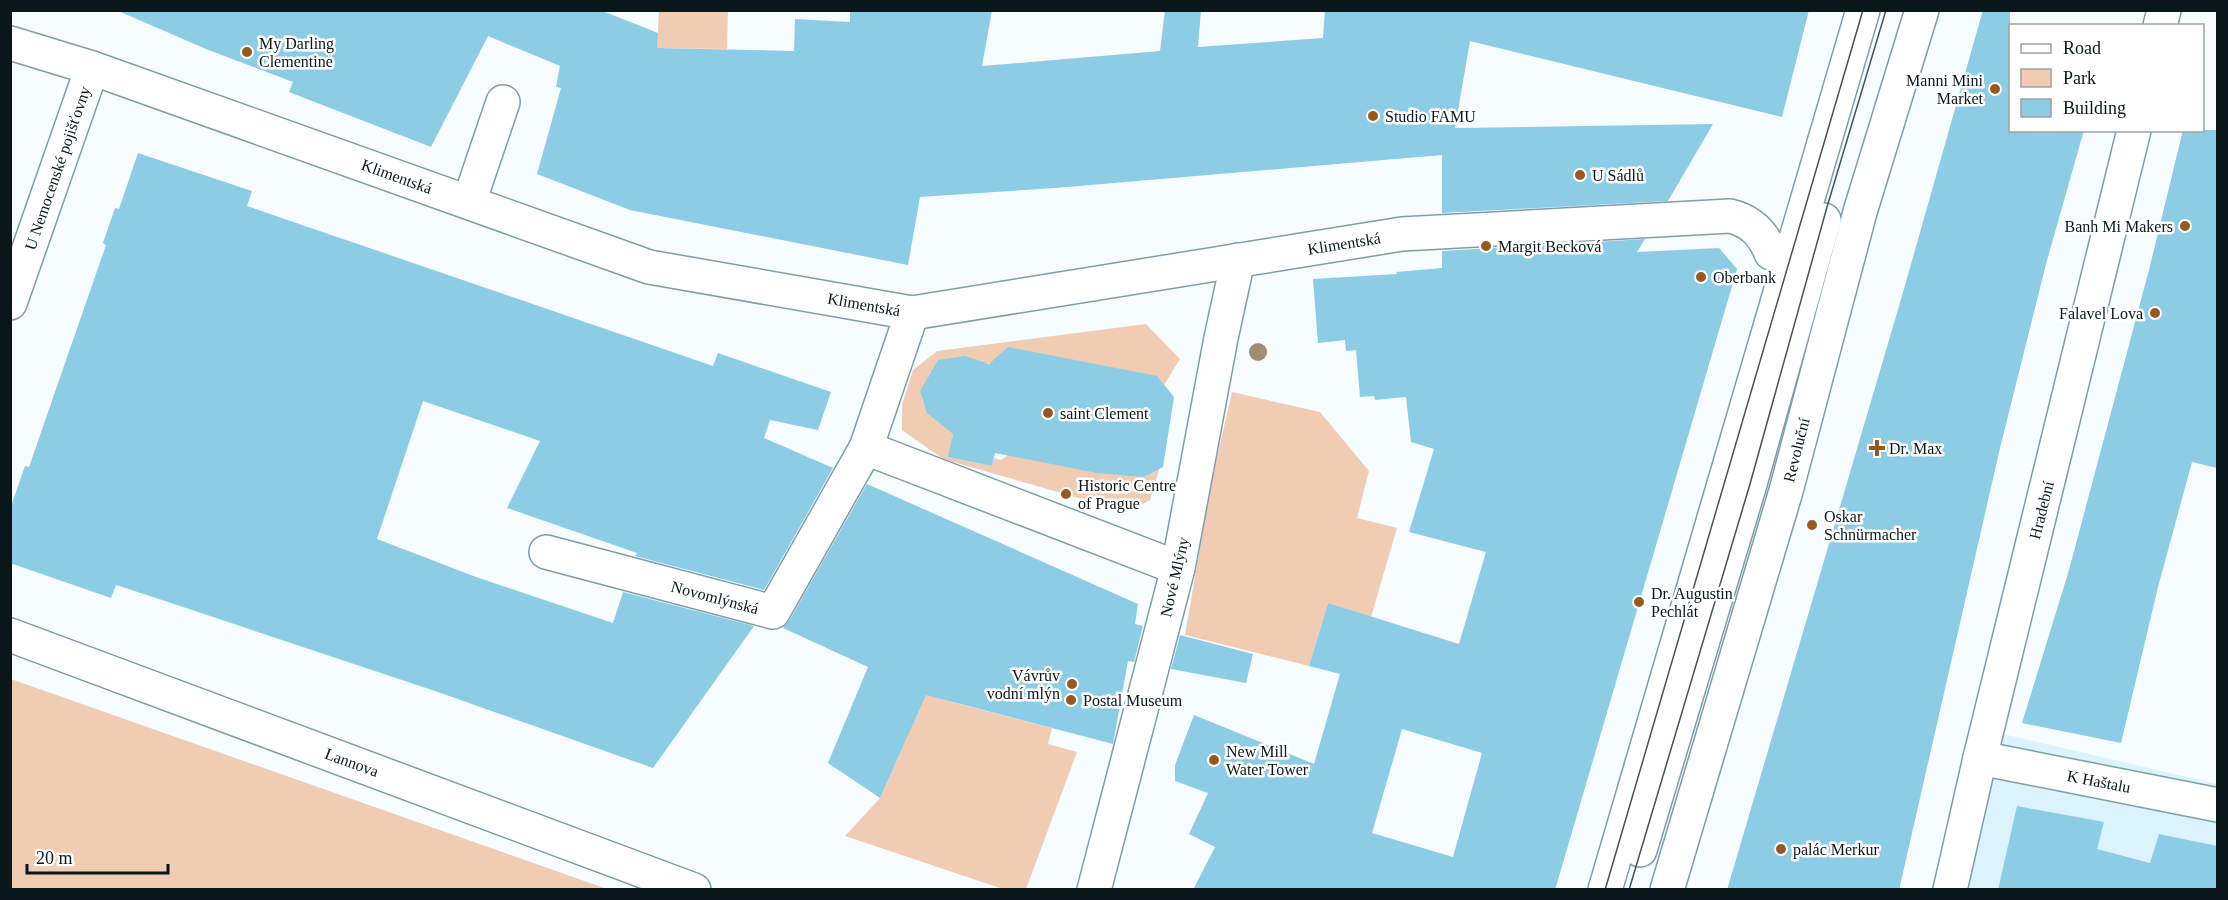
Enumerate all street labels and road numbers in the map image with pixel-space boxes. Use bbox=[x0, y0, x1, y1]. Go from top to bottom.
street label: U Nemocenské pojišťovny bbox=[21, 84, 94, 253]
street label: Klimentská bbox=[359, 156, 434, 197]
street label: Klimentská bbox=[1306, 229, 1382, 258]
street label: Klimentská bbox=[826, 290, 902, 319]
street label: Revoluční bbox=[1780, 416, 1813, 484]
street label: Hradební bbox=[2026, 479, 2057, 541]
street label: Nové Mlýny bbox=[1157, 536, 1193, 619]
street label: Novomlýnská bbox=[669, 578, 760, 618]
street label: Lannova bbox=[323, 745, 381, 780]
street label: K Haštalu bbox=[2066, 767, 2132, 796]

